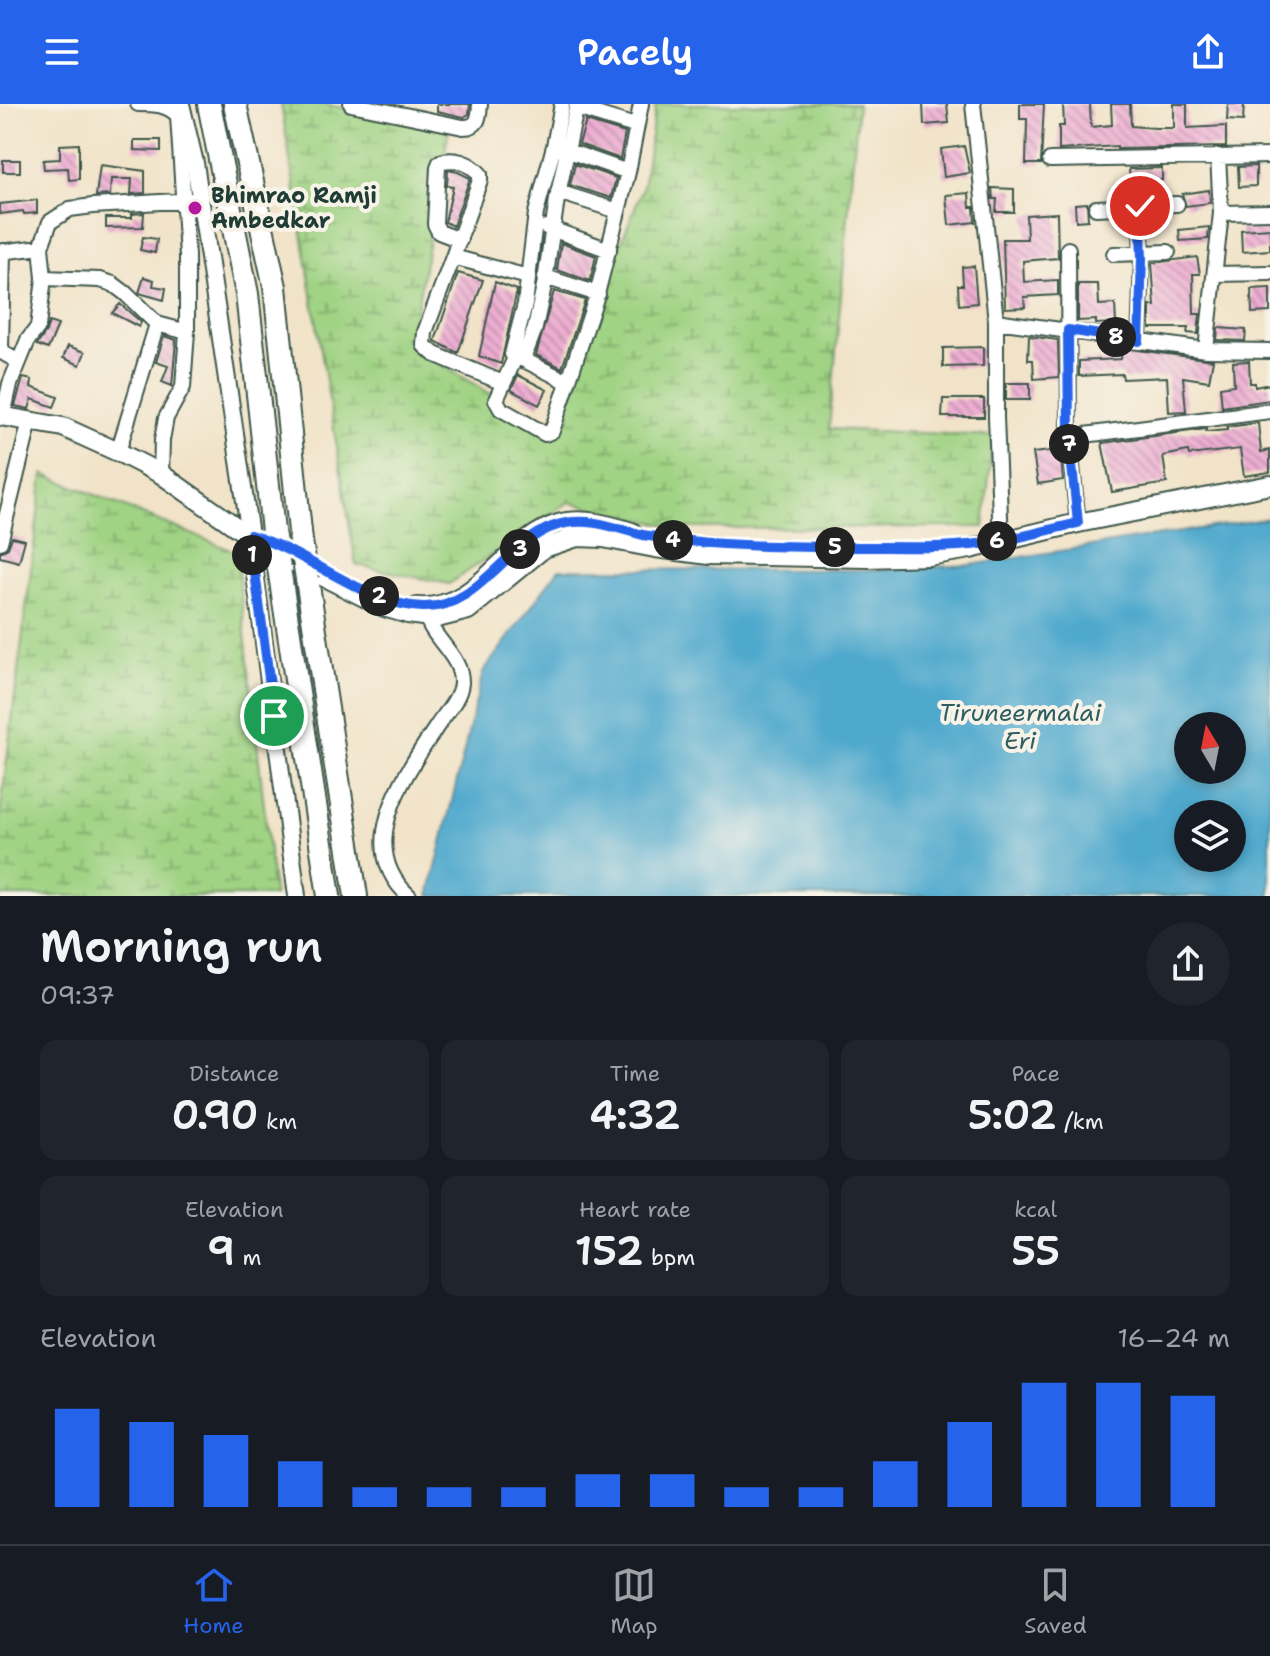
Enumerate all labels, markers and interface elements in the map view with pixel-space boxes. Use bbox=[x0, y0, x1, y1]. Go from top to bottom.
text: Pacely bbox=[577, 28, 693, 77]
icon: menu bbox=[40, 30, 84, 74]
icon: share bbox=[1186, 30, 1230, 74]
pin bbox=[1106, 172, 1174, 240]
place label: Bhimrao Ramji Ambedkar bbox=[211, 181, 377, 235]
icon: check bbox=[1118, 184, 1162, 228]
marker: Bhimrao Ramji Ambedkar bbox=[186, 199, 204, 217]
pin: 8 bbox=[1096, 317, 1136, 357]
text: 8 bbox=[1108, 322, 1124, 351]
pin: 7 bbox=[1049, 424, 1089, 464]
text: 7 bbox=[1061, 429, 1077, 458]
pin: 4 bbox=[653, 520, 693, 560]
pin: 6 bbox=[977, 521, 1017, 561]
text: 4 bbox=[665, 525, 681, 554]
text: 6 bbox=[989, 526, 1005, 555]
pin: 5 bbox=[815, 527, 855, 567]
pin: 3 bbox=[500, 529, 540, 569]
text: 5 bbox=[828, 532, 842, 561]
text: 3 bbox=[512, 534, 528, 563]
pin: 1 bbox=[232, 535, 272, 575]
text: 1 bbox=[247, 540, 257, 569]
pin: 2 bbox=[359, 576, 399, 616]
text: 2 bbox=[371, 581, 387, 610]
pin bbox=[240, 682, 308, 750]
icon: arrive bbox=[252, 694, 296, 738]
water label: Tiruneermalai Eri bbox=[939, 697, 1102, 757]
north arrow bbox=[1174, 712, 1246, 784]
map controls bbox=[1174, 712, 1246, 872]
button: layers bbox=[1174, 800, 1246, 872]
text: Morning run bbox=[40, 917, 323, 976]
button: share bbox=[1146, 922, 1230, 1006]
text: 09:37 bbox=[40, 977, 115, 1012]
text: Distance bbox=[189, 1059, 279, 1088]
text: Time bbox=[610, 1059, 660, 1088]
text: Pace bbox=[1011, 1059, 1060, 1088]
text: 0.90 bbox=[172, 1088, 258, 1142]
text: 4:32 bbox=[589, 1088, 681, 1142]
text: 5:02 bbox=[968, 1088, 1057, 1142]
text: km bbox=[258, 1107, 297, 1136]
text: /km bbox=[1057, 1107, 1104, 1136]
text: Elevation bbox=[185, 1195, 284, 1224]
text: Heart rate bbox=[579, 1195, 691, 1224]
text: kcal bbox=[1014, 1195, 1057, 1224]
text: 9 bbox=[207, 1224, 235, 1278]
text: 152 bbox=[575, 1224, 643, 1278]
text: 55 bbox=[1011, 1224, 1060, 1278]
text: m bbox=[235, 1243, 262, 1272]
text: bpm bbox=[643, 1243, 695, 1272]
text: Elevation bbox=[40, 1320, 156, 1355]
text: 16–24 m bbox=[1118, 1320, 1230, 1355]
tab: Home bbox=[183, 1563, 244, 1640]
tab: Map bbox=[610, 1563, 658, 1640]
tab: Saved bbox=[1024, 1563, 1087, 1640]

